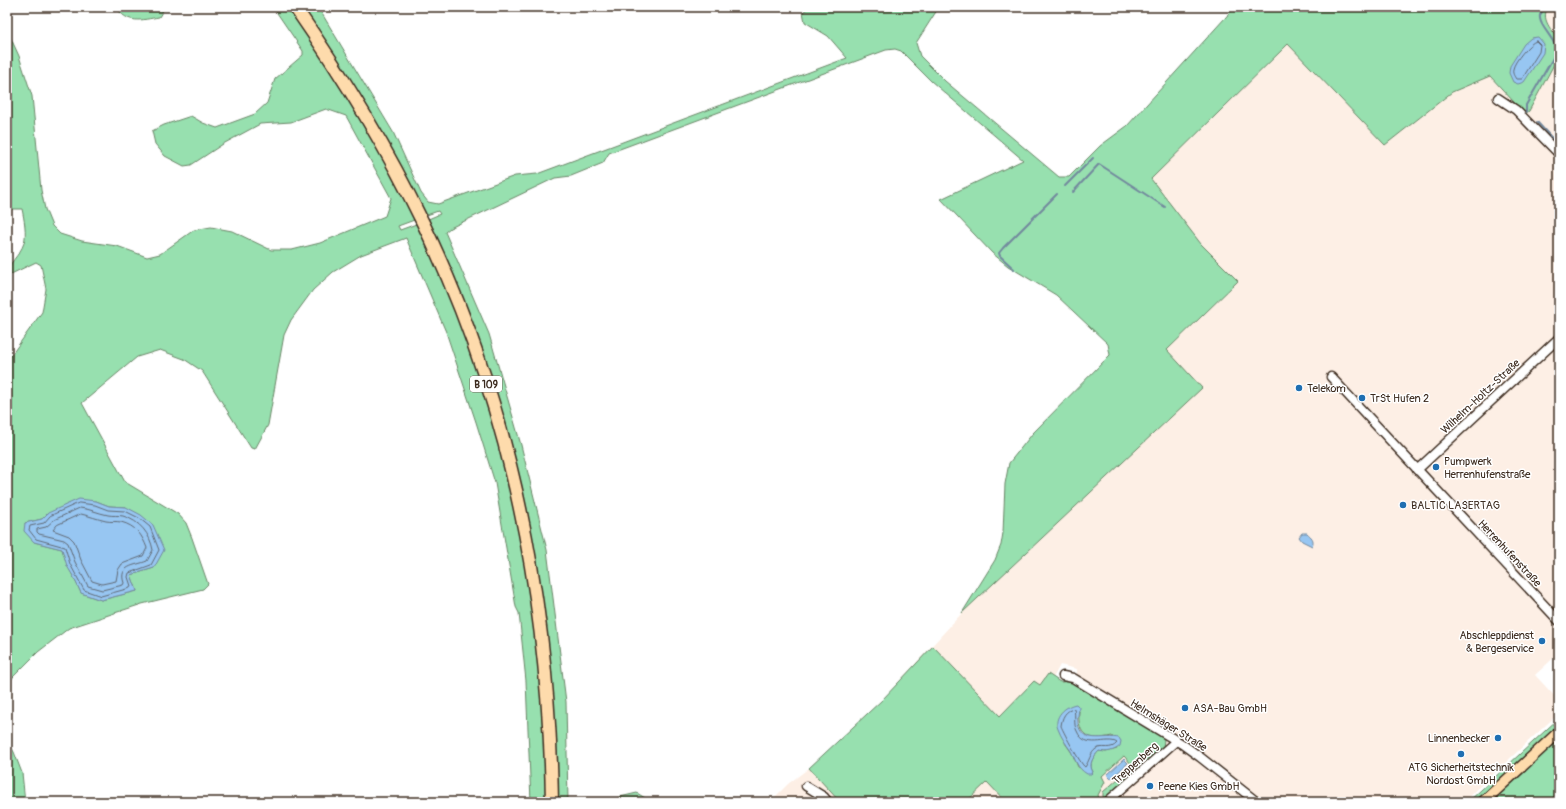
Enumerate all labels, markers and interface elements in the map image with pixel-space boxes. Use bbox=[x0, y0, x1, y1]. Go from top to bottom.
street label: Wilhelm-Holtz-Straße bbox=[1438, 356, 1523, 436]
road number: B 109 bbox=[470, 376, 502, 392]
place label: Telekom bbox=[1307, 382, 1346, 395]
marker: Telekom bbox=[1294, 383, 1304, 393]
place label: TrSt Hufen 2 bbox=[1370, 392, 1429, 405]
marker: TrSt Hufen 2 bbox=[1357, 393, 1367, 403]
place label: Pumpwerk Herrenhufenstraße bbox=[1444, 455, 1531, 481]
marker: Pumpwerk Herrenhufenstraße bbox=[1431, 462, 1441, 472]
place label: BALTIC LASERTAG bbox=[1411, 499, 1500, 512]
marker: BALTIC LASERTAG bbox=[1398, 500, 1408, 510]
street label: Herrenhufenstraße bbox=[1475, 517, 1544, 590]
place label: Abschleppdienst & Bergeservice bbox=[1459, 629, 1535, 655]
marker: Abschleppdienst & Bergeservice bbox=[1537, 636, 1547, 646]
street label: Helmshäger Straße bbox=[1128, 697, 1210, 755]
place label: ASA-Bau GmbH bbox=[1193, 702, 1267, 715]
marker: ASA-Bau GmbH bbox=[1180, 703, 1190, 713]
place label: Linnenbecker bbox=[1428, 732, 1490, 745]
marker: Linnenbecker bbox=[1493, 733, 1503, 743]
street label: Treppenberg bbox=[1110, 739, 1161, 787]
marker: ATG Sicherheitstechnik Nordost GmbH bbox=[1456, 749, 1466, 759]
place label: ATG Sicherheitstechnik Nordost GmbH bbox=[1408, 761, 1514, 787]
place label: Peene Kies GmbH bbox=[1158, 780, 1240, 793]
marker: Peene Kies GmbH bbox=[1145, 781, 1155, 791]

